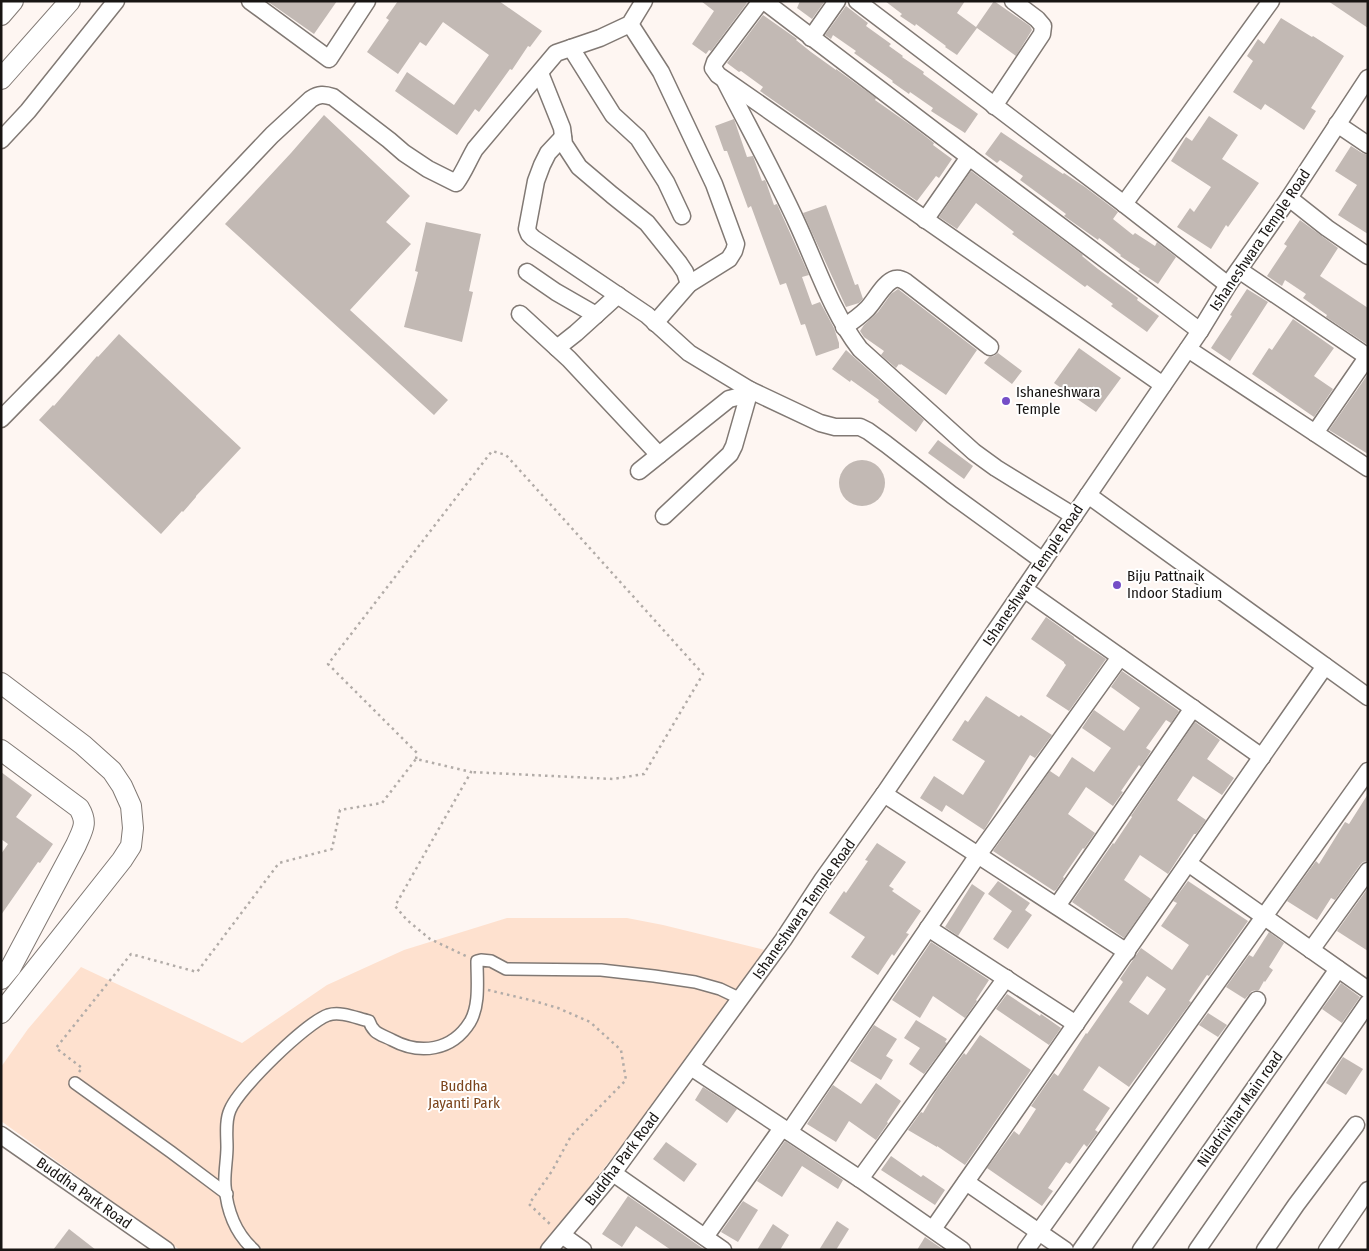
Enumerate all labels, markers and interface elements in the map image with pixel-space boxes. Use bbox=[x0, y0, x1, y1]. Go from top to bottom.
street label: Ishaneshwara Temple Road bbox=[1206, 166, 1314, 314]
place label: Ishaneshwara Temple bbox=[1016, 383, 1100, 418]
marker: Ishaneshwara Temple bbox=[1000, 395, 1012, 407]
street label: Ishaneshwara Temple Road bbox=[979, 501, 1087, 649]
place label: Biju Pattnaik Indoor Stadium bbox=[1127, 567, 1222, 602]
marker: Biju Pattnaik Indoor Stadium bbox=[1111, 579, 1123, 591]
street label: Ishaneshwara Temple Road bbox=[749, 836, 859, 982]
street label: Niladrivihar Main road bbox=[1193, 1048, 1287, 1170]
park label: Buddha Jayanti Park bbox=[428, 1077, 500, 1112]
street label: Buddha Park Road bbox=[581, 1109, 663, 1209]
street label: Buddha Park Road bbox=[33, 1153, 135, 1233]

